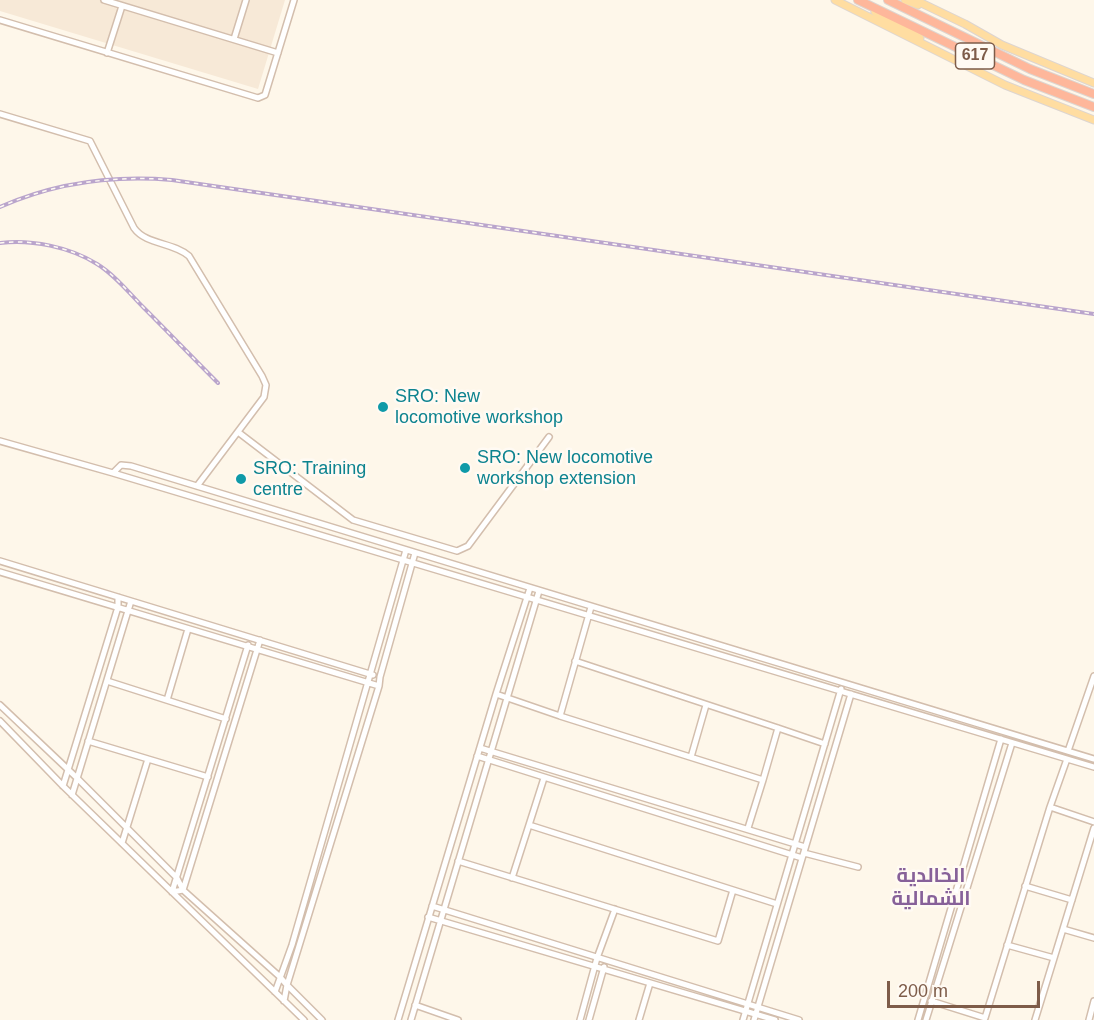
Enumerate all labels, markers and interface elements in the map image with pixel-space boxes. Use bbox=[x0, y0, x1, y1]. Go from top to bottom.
road number: 617 bbox=[956, 43, 994, 69]
place label: SRO: New locomotive workshop bbox=[395, 386, 563, 428]
marker: SRO: New locomotive workshop bbox=[376, 400, 390, 414]
place label: SRO: New locomotive workshop extension bbox=[477, 447, 653, 490]
place label: SRO: Training centre bbox=[253, 458, 366, 500]
marker: SRO: New locomotive workshop extension bbox=[458, 461, 472, 475]
marker: SRO: Training centre bbox=[234, 472, 248, 486]
district label: الخالدية الشمالية bbox=[891, 864, 971, 911]
scale bar bbox=[890, 969, 1043, 1007]
text: 200 m bbox=[898, 981, 948, 1001]

